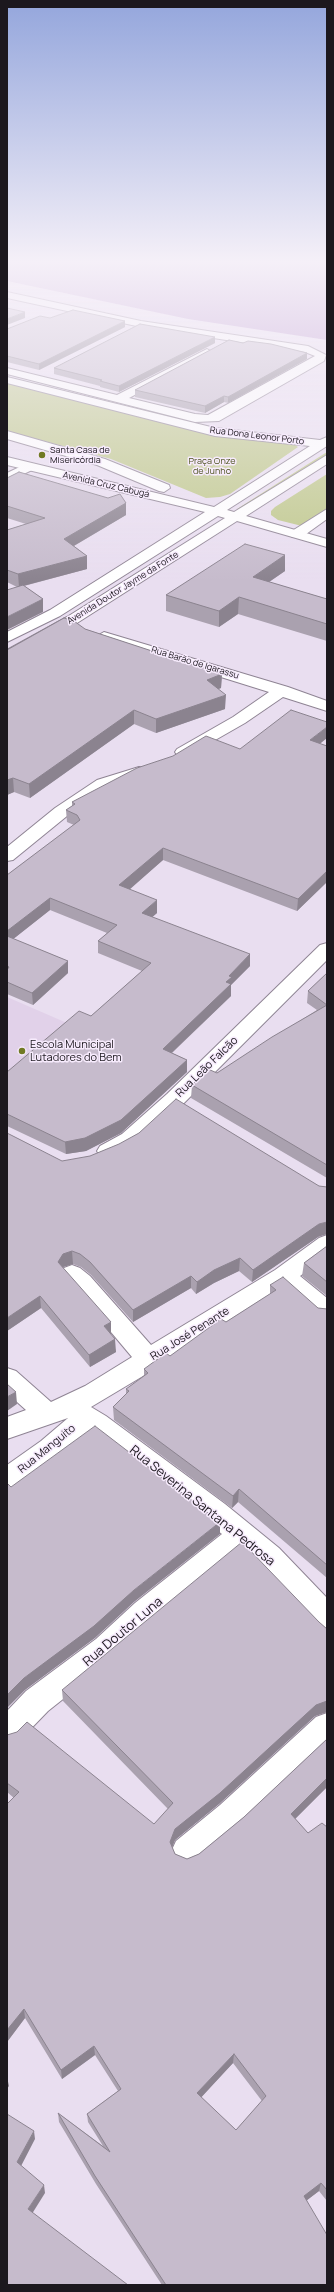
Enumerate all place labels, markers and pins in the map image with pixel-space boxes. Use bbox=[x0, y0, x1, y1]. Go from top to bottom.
place label: Santa Casa de Misericórdia bbox=[50, 445, 110, 466]
marker: Santa Casa de Misericórdia bbox=[37, 450, 47, 460]
place label: Escola Municipal Lutadores do Bem bbox=[30, 1038, 122, 1064]
marker: Escola Municipal Lutadores do Bem bbox=[17, 1046, 27, 1056]

